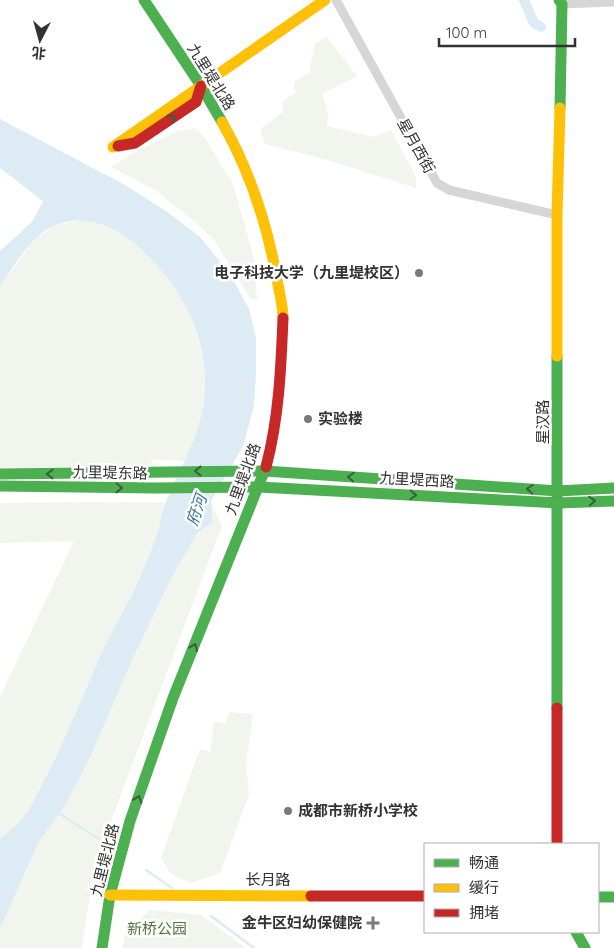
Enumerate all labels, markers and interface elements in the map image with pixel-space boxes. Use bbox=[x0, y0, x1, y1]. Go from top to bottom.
north arrow bbox=[15, 15, 65, 65]
scale bar bbox=[439, 15, 575, 47]
text: 100 m bbox=[446, 23, 487, 42]
street label: 九里堤北路 bbox=[183, 40, 239, 114]
text: 北 bbox=[31, 43, 47, 63]
one-way arrow bbox=[166, 115, 175, 125]
street label: 星月西街 bbox=[394, 115, 439, 177]
place label: 电子科技大学（九里堤校区） bbox=[214, 263, 409, 282]
marker: 电子科技大学（九里堤校区） bbox=[413, 267, 425, 279]
street label: 星汉路 bbox=[533, 399, 552, 445]
place label: 实验楼 bbox=[318, 409, 363, 428]
marker: 实验楼 bbox=[302, 413, 314, 425]
street label: 九里堤北路 bbox=[221, 440, 264, 517]
street label: 九里堤东路 bbox=[72, 462, 148, 483]
one-way arrow bbox=[194, 466, 202, 476]
street label: 九里堤西路 bbox=[379, 468, 455, 491]
one-way arrow bbox=[45, 469, 53, 479]
one-way arrow bbox=[346, 472, 354, 483]
one-way arrow bbox=[115, 483, 123, 493]
one-way arrow bbox=[526, 483, 534, 494]
water label: 府河 bbox=[181, 489, 212, 528]
one-way arrow bbox=[409, 490, 417, 501]
one-way arrow bbox=[589, 496, 597, 507]
one-way arrow bbox=[187, 643, 198, 652]
one-way arrow bbox=[132, 796, 142, 804]
place label: 成都市新桥小学校 bbox=[298, 801, 418, 820]
marker: 成都市新桥小学校 bbox=[282, 805, 294, 817]
street label: 九里堤北路 bbox=[86, 821, 123, 899]
legend bbox=[424, 843, 599, 933]
text: 畅通 bbox=[469, 853, 499, 872]
street label: 长月路 bbox=[245, 870, 291, 889]
text: 缓行 bbox=[469, 878, 499, 897]
text: 拥堵 bbox=[469, 903, 499, 922]
place label: 金牛区妇幼保健院 bbox=[242, 913, 362, 932]
marker: 金牛区妇幼保健院 bbox=[366, 916, 380, 930]
park label: 新桥公园 bbox=[127, 919, 187, 938]

